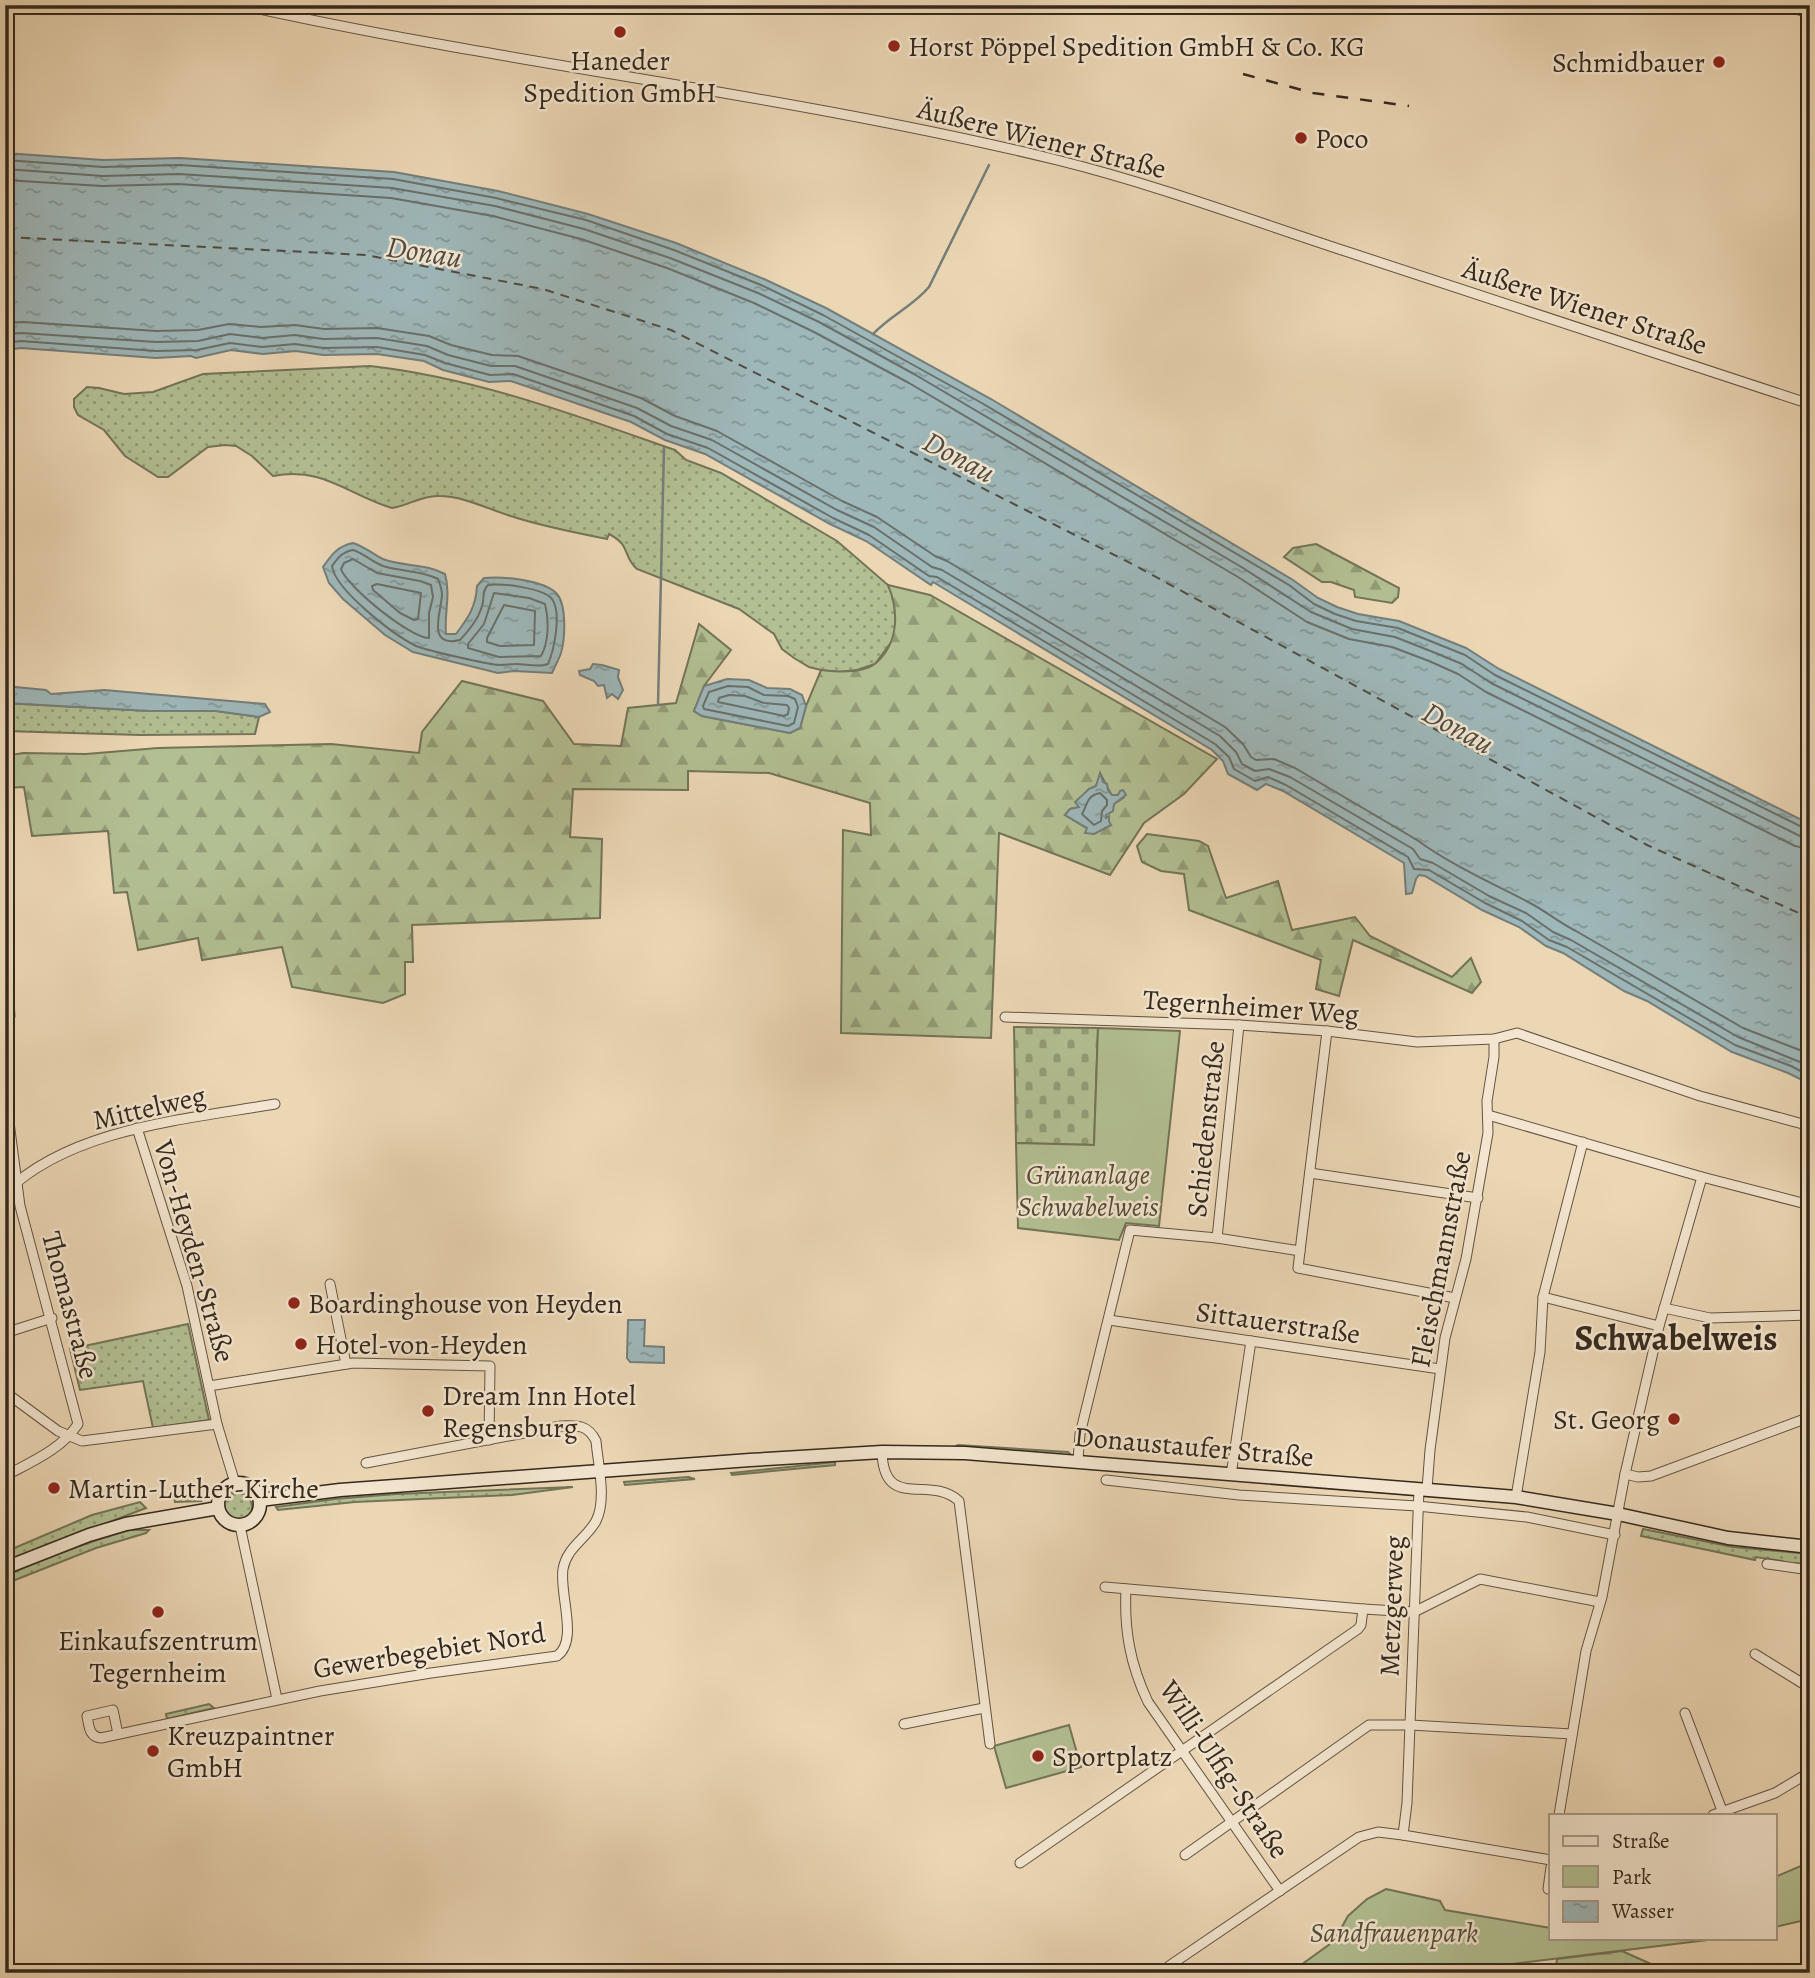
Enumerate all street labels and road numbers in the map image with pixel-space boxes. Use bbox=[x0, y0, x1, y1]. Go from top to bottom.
street label: Äußere Wiener Straße bbox=[913, 89, 1170, 188]
street label: Äußere Wiener Straße bbox=[1457, 249, 1712, 364]
street label: Tegernheimer Weg bbox=[1142, 980, 1360, 1033]
street label: Schiedenstraße bbox=[1178, 1039, 1234, 1219]
street label: Mittelweg bbox=[89, 1077, 209, 1139]
street label: Von-Heyden-Straße bbox=[144, 1135, 244, 1367]
street label: Fleischmannstraße bbox=[1401, 1148, 1481, 1371]
street label: Thomastraße bbox=[32, 1227, 108, 1383]
street label: Sittauerstraße bbox=[1193, 1293, 1362, 1353]
street label: Donaustaufer Straße bbox=[1073, 1418, 1315, 1476]
street label: Metzgerweg bbox=[1371, 1535, 1413, 1677]
street label: Gewerbegebiet Nord bbox=[310, 1614, 549, 1688]
street label: Willi-Ulfig-Straße bbox=[1150, 1672, 1298, 1866]

